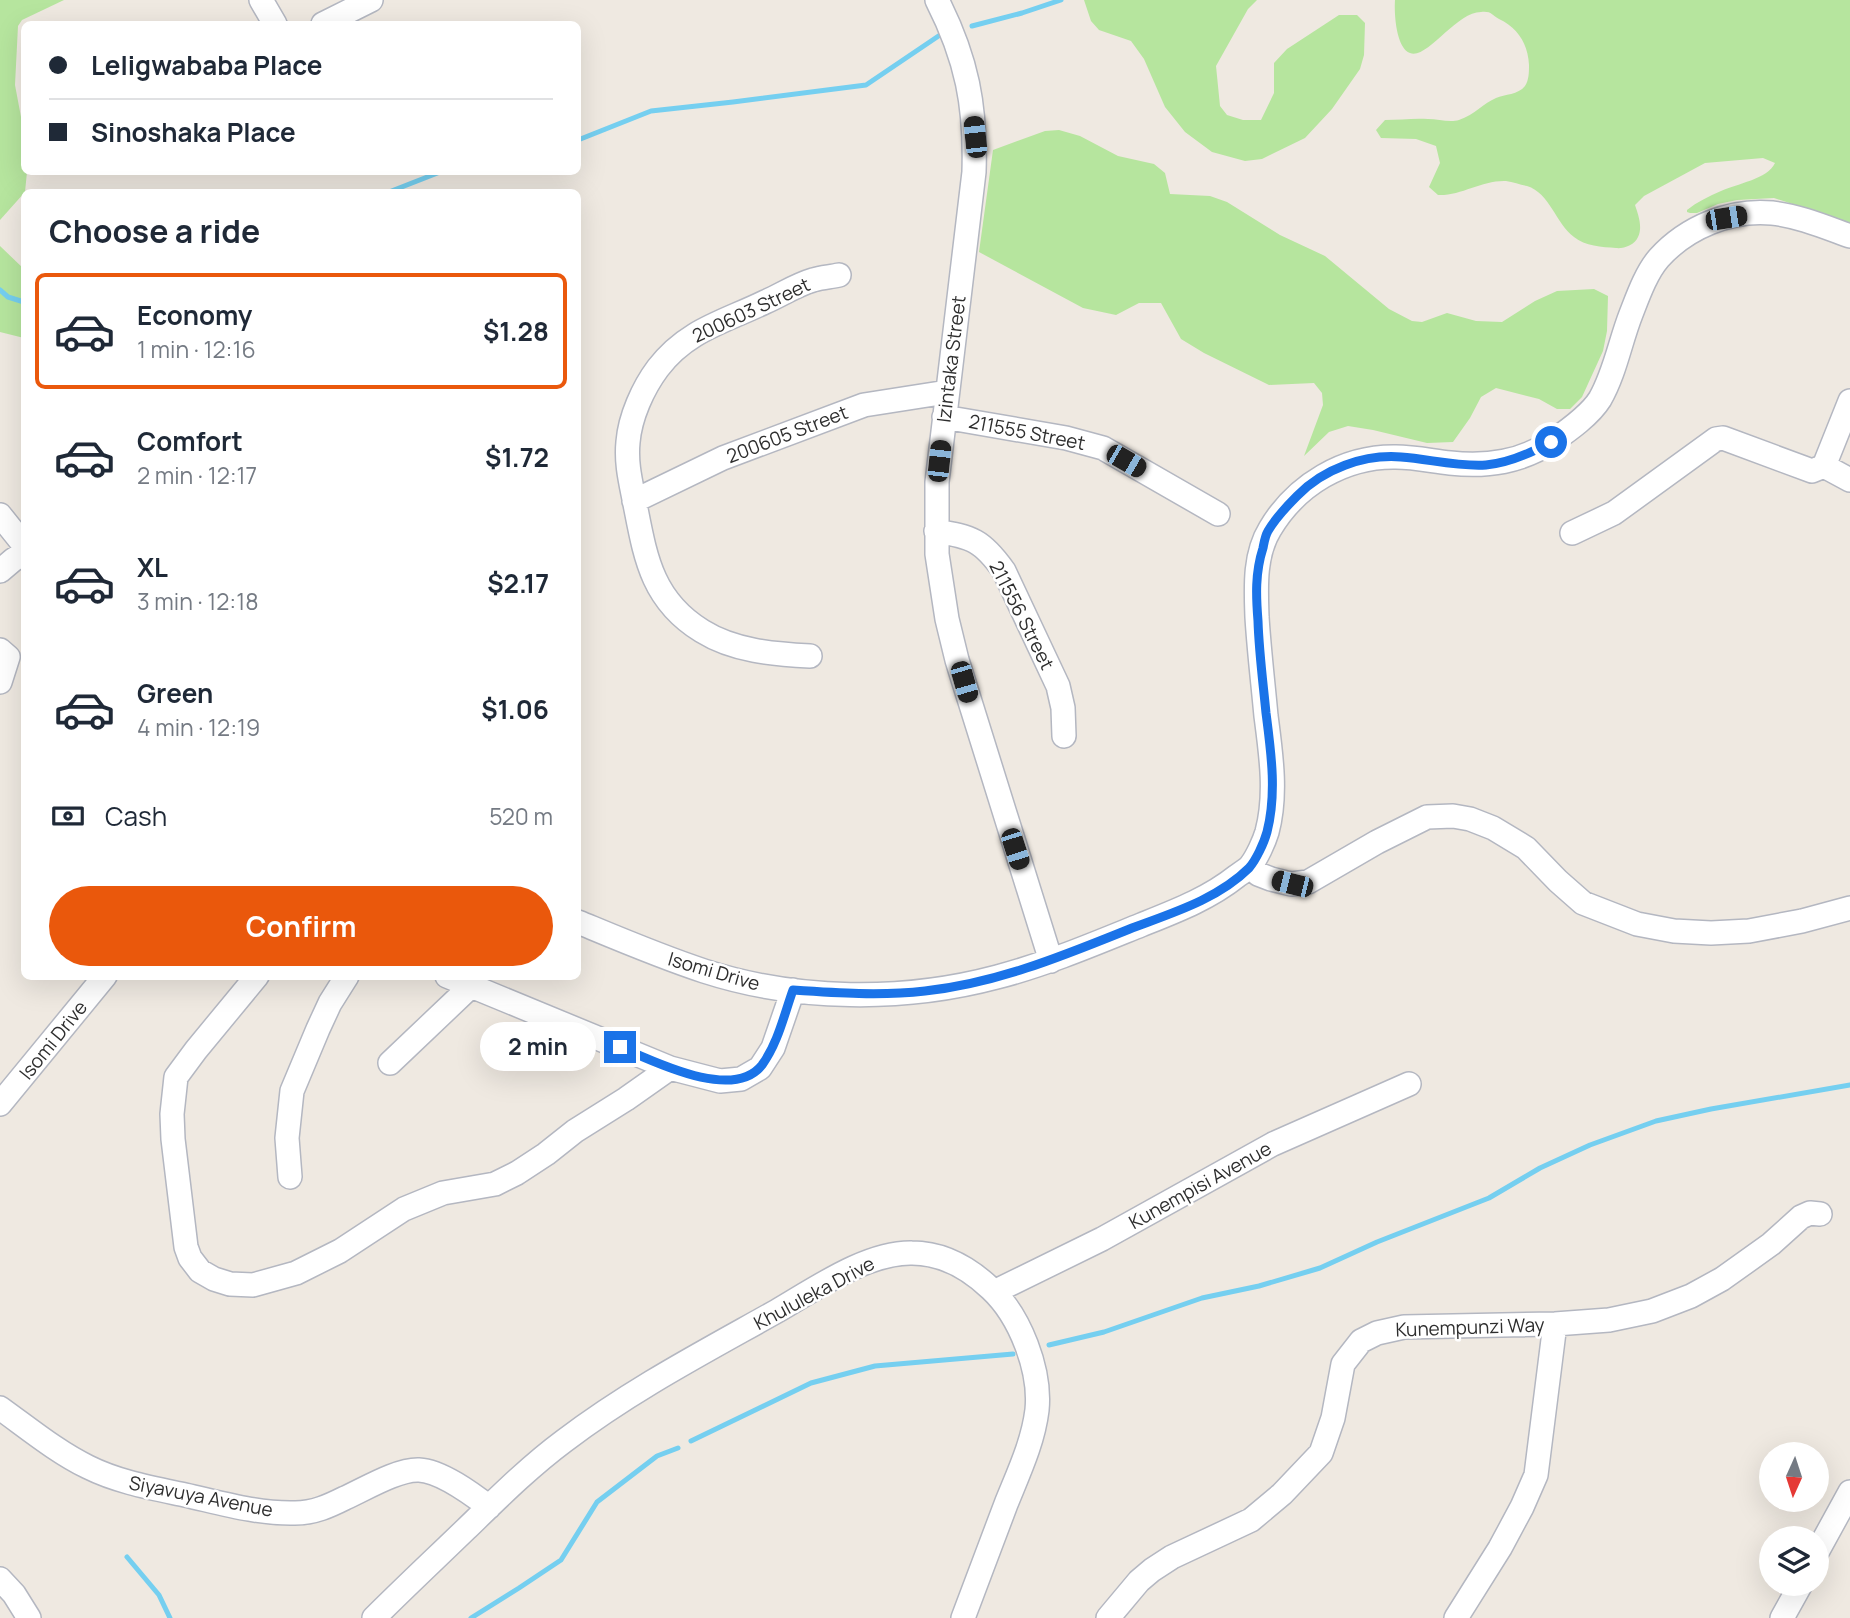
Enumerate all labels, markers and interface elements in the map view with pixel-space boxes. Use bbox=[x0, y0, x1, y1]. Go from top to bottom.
text: Leligwababa Place bbox=[91, 47, 322, 83]
text: Sinoshaka Place bbox=[91, 114, 296, 150]
car bbox=[963, 115, 988, 159]
car bbox=[1704, 204, 1749, 232]
text: Choose a ride bbox=[49, 209, 260, 253]
street label: 200603 Street bbox=[688, 271, 814, 349]
street label: Izintaka Street bbox=[930, 294, 972, 424]
text: Economy bbox=[137, 297, 252, 333]
icon: car bbox=[53, 300, 116, 363]
text: $1.28 bbox=[483, 313, 549, 349]
text: 1 min · 12:16 bbox=[137, 333, 256, 365]
street label: 200605 Street bbox=[723, 399, 851, 469]
street label: 211555 Street bbox=[967, 408, 1087, 456]
text: Comfort bbox=[137, 423, 243, 459]
icon: car bbox=[53, 426, 116, 489]
route start bbox=[1535, 426, 1567, 458]
text: $1.72 bbox=[485, 439, 549, 475]
car bbox=[927, 439, 952, 483]
car bbox=[1103, 441, 1150, 481]
text: 2 min · 12:17 bbox=[137, 459, 257, 491]
text: XL bbox=[137, 549, 168, 585]
icon: car bbox=[53, 552, 116, 615]
street label: 211556 Street bbox=[983, 556, 1061, 674]
text: $2.17 bbox=[487, 565, 549, 601]
text: 3 min · 12:18 bbox=[137, 585, 259, 617]
car bbox=[949, 659, 980, 705]
text: Green bbox=[137, 675, 213, 711]
icon: car bbox=[53, 678, 116, 741]
text: $1.06 bbox=[481, 691, 549, 727]
text: 4 min · 12:19 bbox=[137, 711, 260, 743]
icon: cash bbox=[49, 797, 87, 835]
text: Cash bbox=[105, 798, 167, 834]
text: 520 m bbox=[489, 800, 553, 832]
car bbox=[999, 826, 1032, 872]
car bbox=[1270, 869, 1315, 899]
button: Confirm bbox=[49, 886, 553, 966]
street label: Isomi Drive bbox=[665, 945, 763, 997]
street label: Isomi Drive bbox=[13, 995, 93, 1085]
callout: 2 min bbox=[480, 1023, 596, 1072]
text: 2 min bbox=[508, 1030, 568, 1062]
route end bbox=[604, 1031, 636, 1063]
street label: Kunempisi Avenue bbox=[1124, 1135, 1276, 1235]
street label: Khululeka Drive bbox=[749, 1250, 879, 1336]
street label: Kunempunzi Way bbox=[1395, 1311, 1545, 1343]
north arrow bbox=[1759, 1442, 1829, 1512]
map controls bbox=[1759, 1442, 1829, 1596]
street label: Siyavuya Avenue bbox=[127, 1469, 275, 1523]
button: layers bbox=[1759, 1526, 1829, 1596]

